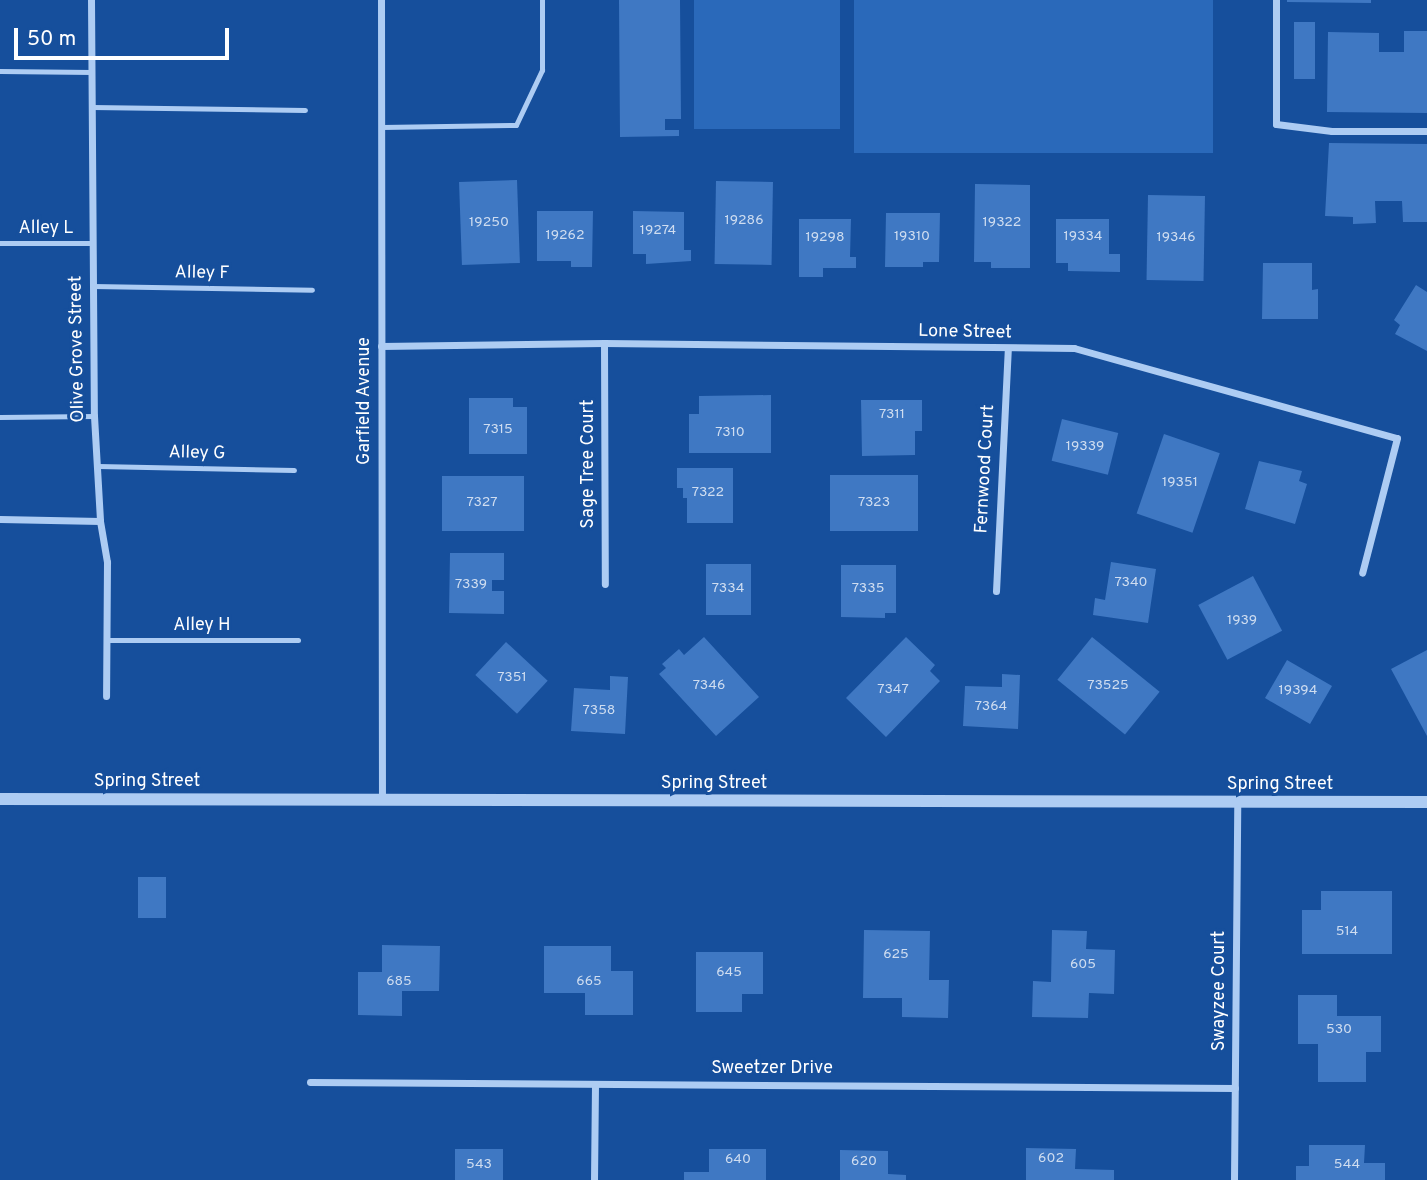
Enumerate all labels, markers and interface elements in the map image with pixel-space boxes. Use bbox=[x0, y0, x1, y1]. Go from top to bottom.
scale bar bbox=[18, 14, 233, 58]
text: 50 m bbox=[27, 26, 76, 53]
house number: 19286 bbox=[724, 213, 764, 229]
house number: 19250 bbox=[469, 215, 509, 231]
house number: 19322 bbox=[983, 215, 1021, 231]
street label: Alley L bbox=[19, 218, 73, 240]
house number: 19274 bbox=[640, 223, 676, 239]
house number: 19262 bbox=[545, 228, 585, 244]
house number: 19310 bbox=[894, 229, 930, 245]
house number: 19334 bbox=[1063, 229, 1103, 245]
house number: 19298 bbox=[805, 230, 845, 246]
house number: 19346 bbox=[1156, 230, 1196, 246]
street label: Alley F bbox=[174, 263, 230, 285]
street label: Olive Grove Street bbox=[66, 275, 90, 423]
street label: Lone Street bbox=[918, 321, 1012, 345]
street label: Garfield Avenue bbox=[354, 337, 376, 465]
street label: Sage Tree Court bbox=[578, 399, 600, 529]
street label: Fernwood Court bbox=[972, 404, 1000, 534]
house number: 7311 bbox=[879, 407, 905, 423]
house number: 7315 bbox=[483, 422, 513, 438]
house number: 7310 bbox=[715, 425, 745, 441]
house number: 19339 bbox=[1066, 439, 1104, 455]
street label: Alley G bbox=[168, 443, 226, 465]
house number: 19351 bbox=[1162, 475, 1198, 491]
house number: 7322 bbox=[692, 485, 724, 501]
house number: 7327 bbox=[467, 495, 497, 511]
house number: 7323 bbox=[858, 495, 890, 511]
house number: 7340 bbox=[1114, 575, 1148, 591]
house number: 7339 bbox=[455, 577, 487, 593]
house number: 7334 bbox=[712, 581, 744, 597]
house number: 7335 bbox=[852, 581, 884, 597]
house number: 1939 bbox=[1227, 613, 1257, 629]
street label: Alley H bbox=[173, 615, 231, 637]
house number: 7351 bbox=[497, 670, 527, 686]
house number: 7346 bbox=[693, 678, 725, 694]
house number: 73525 bbox=[1087, 678, 1129, 694]
house number: 7347 bbox=[877, 682, 909, 698]
house number: 19394 bbox=[1279, 683, 1317, 699]
house number: 7364 bbox=[975, 699, 1007, 715]
house number: 7358 bbox=[583, 703, 615, 719]
street label: Spring Street bbox=[94, 771, 200, 793]
street label: Spring Street bbox=[661, 773, 767, 795]
street label: Spring Street bbox=[1227, 774, 1333, 796]
house number: 514 bbox=[1336, 924, 1358, 940]
street label: Swayzee Court bbox=[1209, 931, 1231, 1051]
house number: 625 bbox=[883, 947, 909, 963]
house number: 605 bbox=[1070, 957, 1096, 973]
house number: 645 bbox=[716, 965, 742, 981]
house number: 685 bbox=[386, 974, 412, 990]
house number: 665 bbox=[576, 974, 602, 990]
house number: 530 bbox=[1326, 1022, 1352, 1038]
street label: Sweetzer Drive bbox=[711, 1058, 833, 1080]
house number: 602 bbox=[1038, 1151, 1064, 1167]
house number: 640 bbox=[725, 1152, 751, 1168]
house number: 620 bbox=[851, 1154, 877, 1170]
house number: 543 bbox=[466, 1157, 492, 1173]
house number: 544 bbox=[1334, 1157, 1360, 1173]

